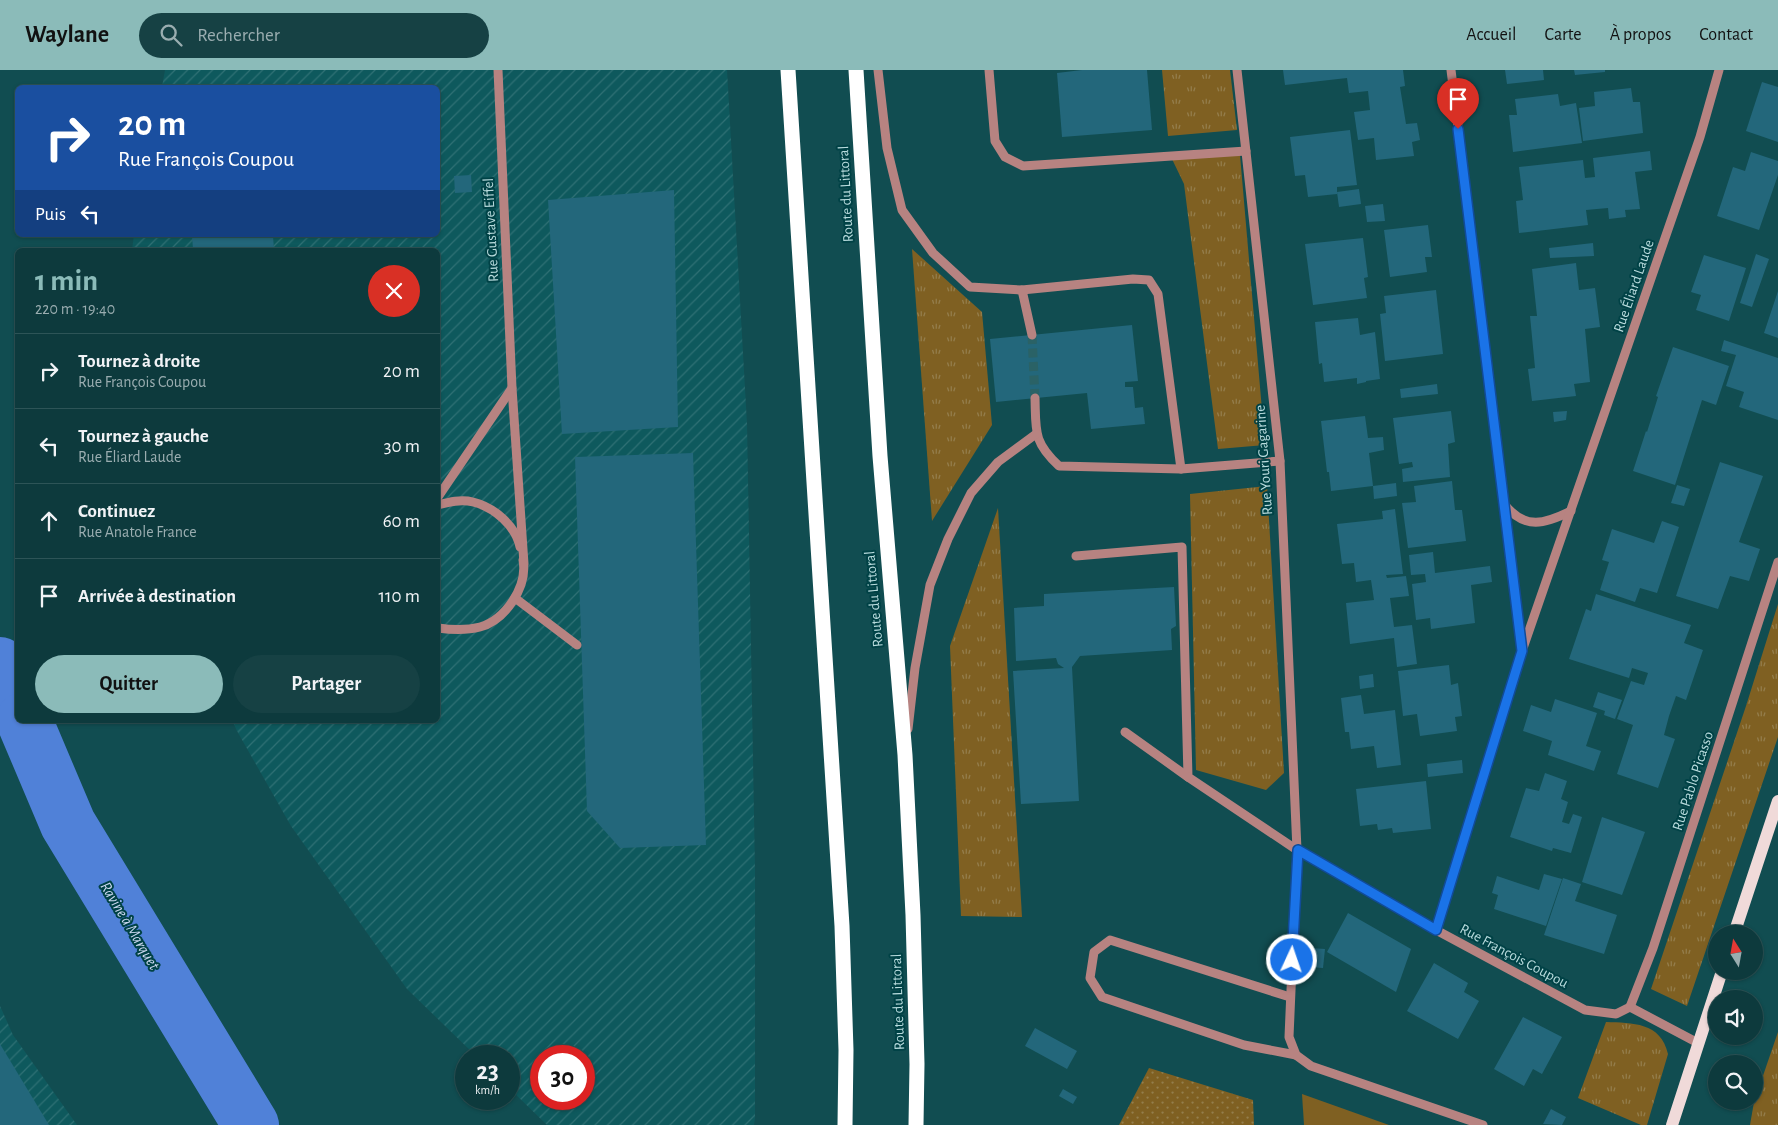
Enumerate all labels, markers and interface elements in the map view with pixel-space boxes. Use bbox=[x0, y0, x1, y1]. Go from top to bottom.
search box bbox=[139, 13, 489, 58]
icon: search bbox=[157, 21, 185, 49]
text: Waylane bbox=[25, 23, 109, 47]
text: Rechercher bbox=[197, 26, 280, 45]
text: Accueil bbox=[1466, 26, 1517, 44]
text: Carte bbox=[1545, 26, 1582, 44]
text: À propos bbox=[1610, 26, 1671, 44]
text: Contact bbox=[1699, 26, 1753, 44]
pin bbox=[1437, 78, 1479, 129]
icon: arrive bbox=[1444, 85, 1472, 113]
icon: right bbox=[35, 105, 100, 170]
text: 20 m bbox=[118, 107, 186, 142]
street label: Route du Littoral bbox=[836, 145, 856, 243]
text: Rue François Coupou bbox=[118, 148, 294, 170]
street label: Rue Gustave Eiffel bbox=[481, 178, 501, 282]
icon: left bbox=[76, 200, 104, 228]
text: Puis bbox=[35, 205, 66, 224]
street label: Rue Éliard Laude bbox=[1609, 237, 1657, 334]
button: close bbox=[368, 265, 420, 317]
text: 1 min bbox=[35, 266, 98, 296]
text: 220 m · 19:40 bbox=[35, 301, 115, 317]
text: Tournez à droite bbox=[78, 352, 200, 371]
icon: right bbox=[35, 357, 63, 385]
text: 20 m bbox=[383, 362, 420, 381]
text: Rue François Coupou bbox=[78, 374, 206, 390]
street label: Rue Youri Gagarine bbox=[1253, 404, 1275, 516]
text: Tournez à gauche bbox=[78, 427, 209, 446]
icon: left bbox=[35, 432, 63, 460]
text: 30 m bbox=[384, 437, 420, 456]
text: Rue Éliard Laude bbox=[78, 449, 181, 465]
text: Continuez bbox=[78, 502, 155, 521]
icon: ahead bbox=[35, 507, 63, 535]
text: 60 m bbox=[383, 512, 420, 531]
text: Rue Anatole France bbox=[78, 524, 197, 540]
street label: Route du Littoral bbox=[862, 550, 886, 648]
icon: arrive bbox=[35, 582, 63, 610]
text: Arrivée à destination bbox=[78, 587, 236, 606]
text: 110 m bbox=[379, 587, 420, 606]
button: Quitter bbox=[35, 655, 223, 713]
button: Partager bbox=[233, 655, 420, 713]
street label: Rue Pablo Picasso bbox=[1670, 730, 1716, 832]
water label: Ravine à Marquet bbox=[97, 879, 163, 974]
street label: Rue François Coupou bbox=[1457, 921, 1571, 991]
north arrow bbox=[1708, 925, 1762, 980]
map controls bbox=[1708, 925, 1763, 1110]
position arrow bbox=[1265, 933, 1317, 985]
street label: Route du Littoral bbox=[889, 954, 907, 1050]
button: sound bbox=[1708, 990, 1763, 1045]
speed limit sign: 30 bbox=[530, 1045, 595, 1110]
button: search bbox=[1708, 1055, 1763, 1110]
text: 23 bbox=[476, 1059, 499, 1084]
text: km/h bbox=[475, 1084, 500, 1096]

